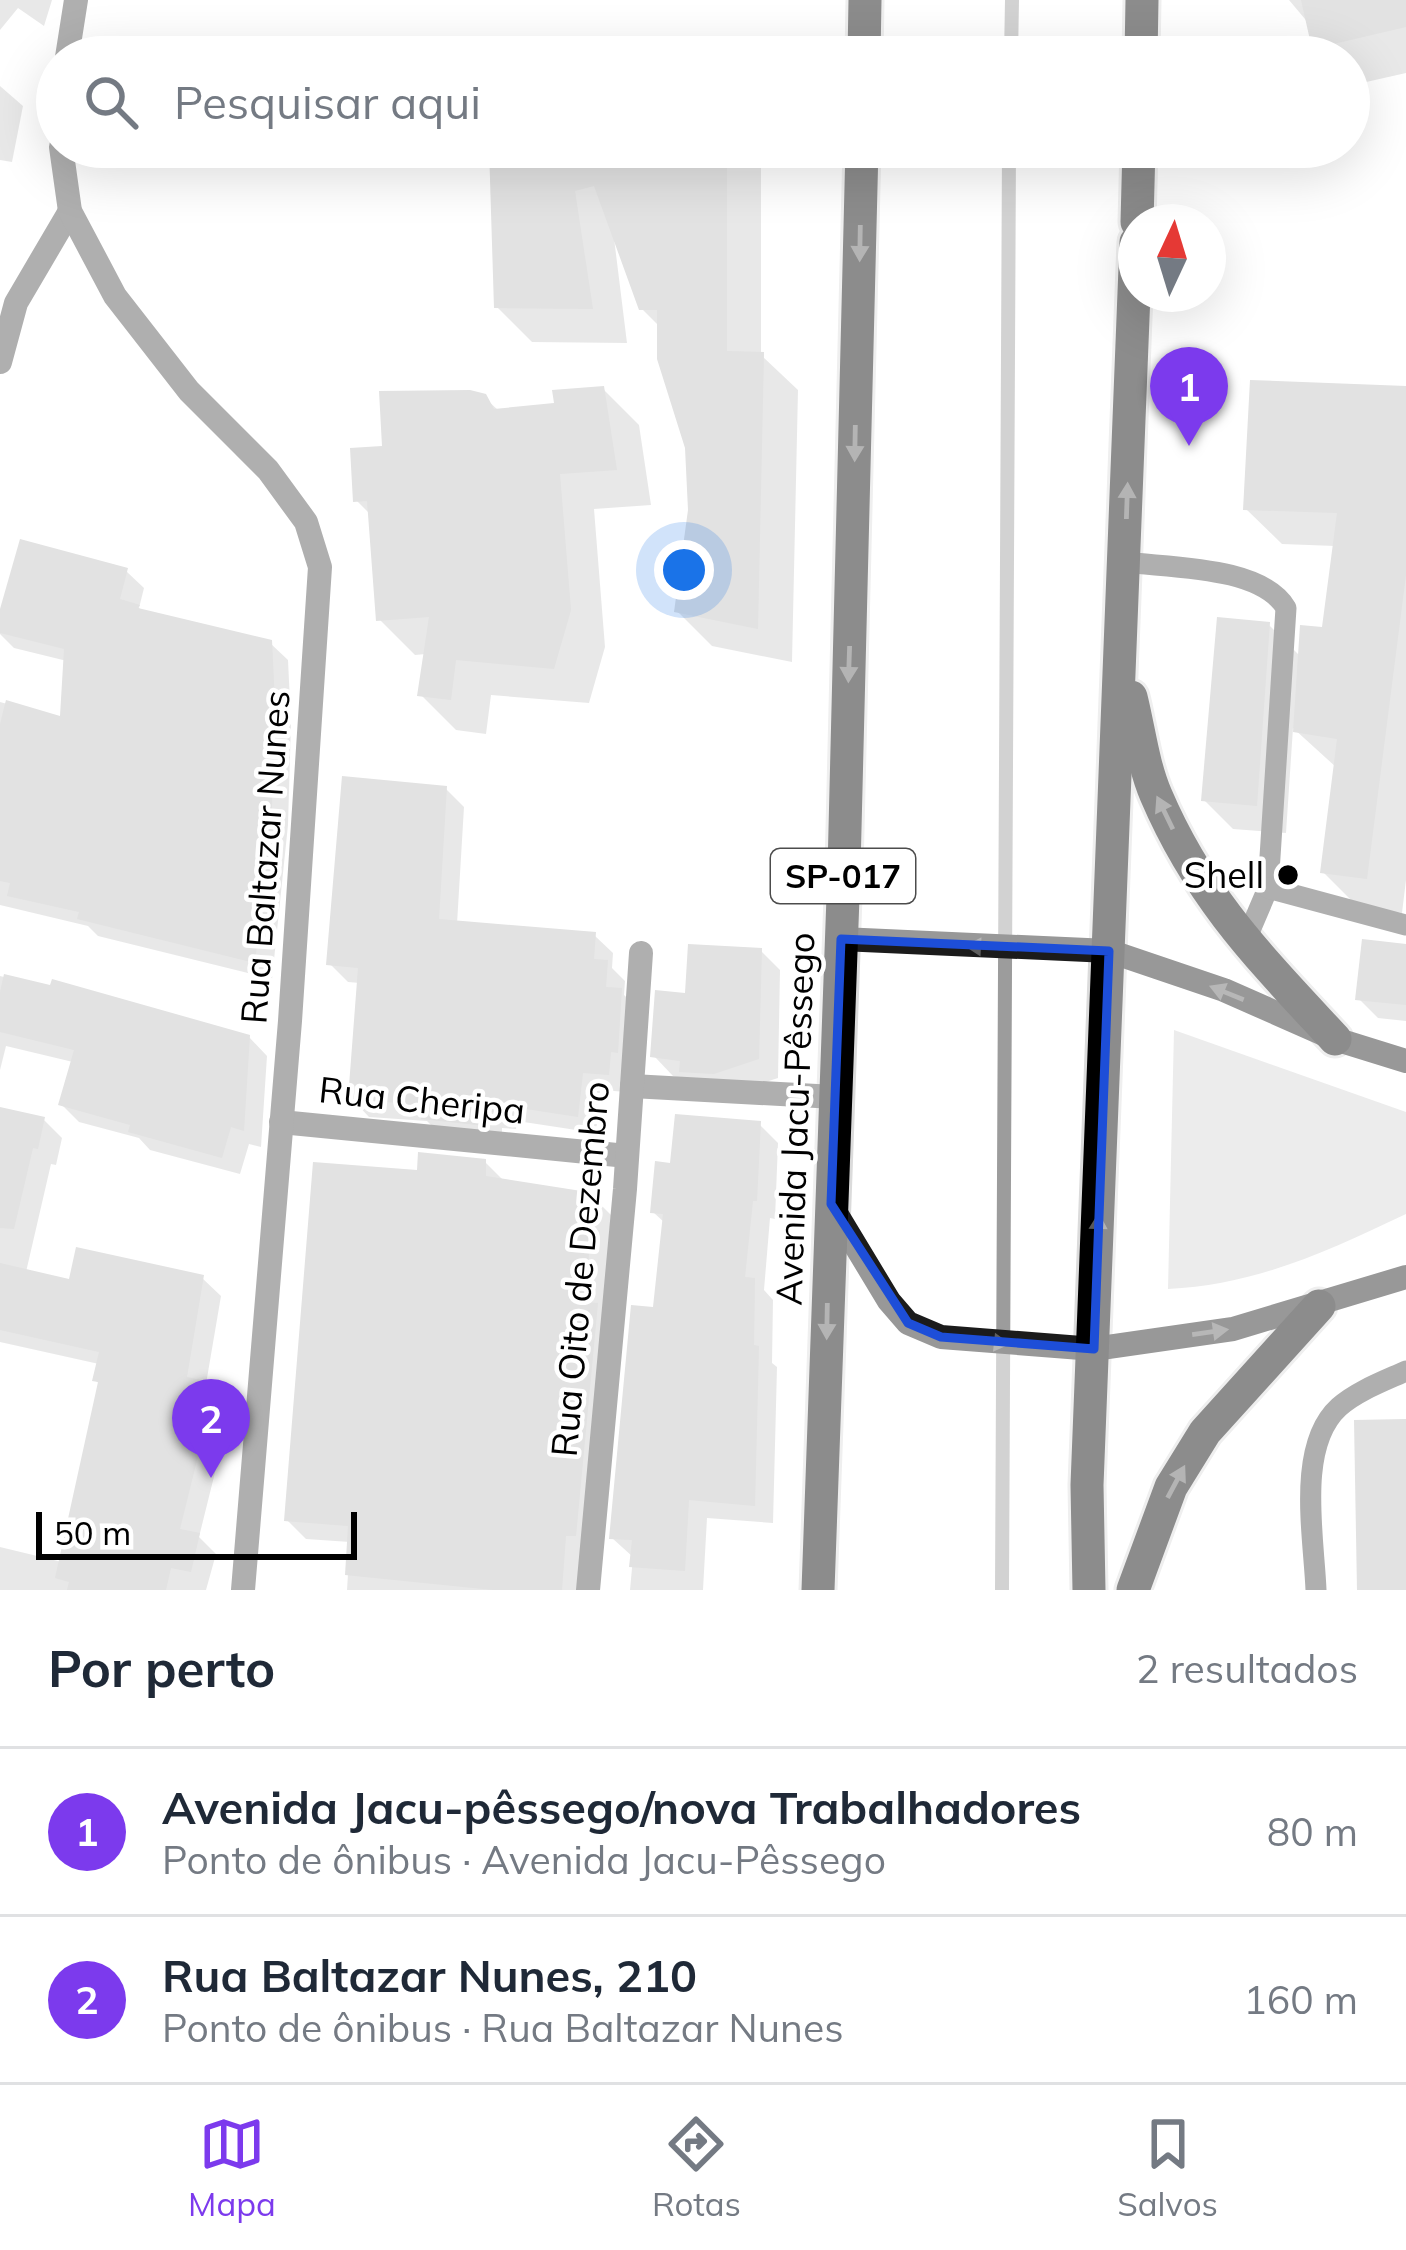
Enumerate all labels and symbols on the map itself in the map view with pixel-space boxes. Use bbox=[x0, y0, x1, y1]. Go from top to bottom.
north arrow bbox=[1118, 204, 1226, 312]
one-way arrow bbox=[851, 225, 870, 263]
pin: 1 bbox=[1150, 347, 1228, 446]
one-way arrow bbox=[845, 425, 864, 463]
one-way arrow bbox=[1118, 481, 1137, 519]
your location bbox=[654, 540, 714, 600]
one-way arrow bbox=[840, 646, 859, 684]
street label: Rua Baltazar Nunes bbox=[230, 689, 299, 1025]
one-way arrow bbox=[1155, 795, 1175, 830]
road number: SP-017 bbox=[771, 849, 915, 903]
place label: Shell bbox=[1184, 852, 1264, 897]
marker: Shell bbox=[1275, 862, 1301, 888]
street label: Avenida Jacu-Pêssego bbox=[765, 932, 824, 1306]
one-way arrow bbox=[964, 937, 1002, 956]
one-way arrow bbox=[1209, 982, 1245, 1001]
street label: Rua Cheripa bbox=[317, 1066, 527, 1133]
street label: Rua Oito de Dezembro bbox=[541, 1079, 618, 1459]
one-way arrow bbox=[1089, 1212, 1108, 1250]
one-way arrow bbox=[817, 1303, 836, 1341]
one-way arrow bbox=[1192, 1322, 1229, 1341]
one-way arrow bbox=[973, 1333, 1010, 1352]
pin: 2 bbox=[172, 1379, 250, 1478]
one-way arrow bbox=[1165, 1464, 1186, 1499]
scale bar bbox=[36, 1506, 357, 1559]

